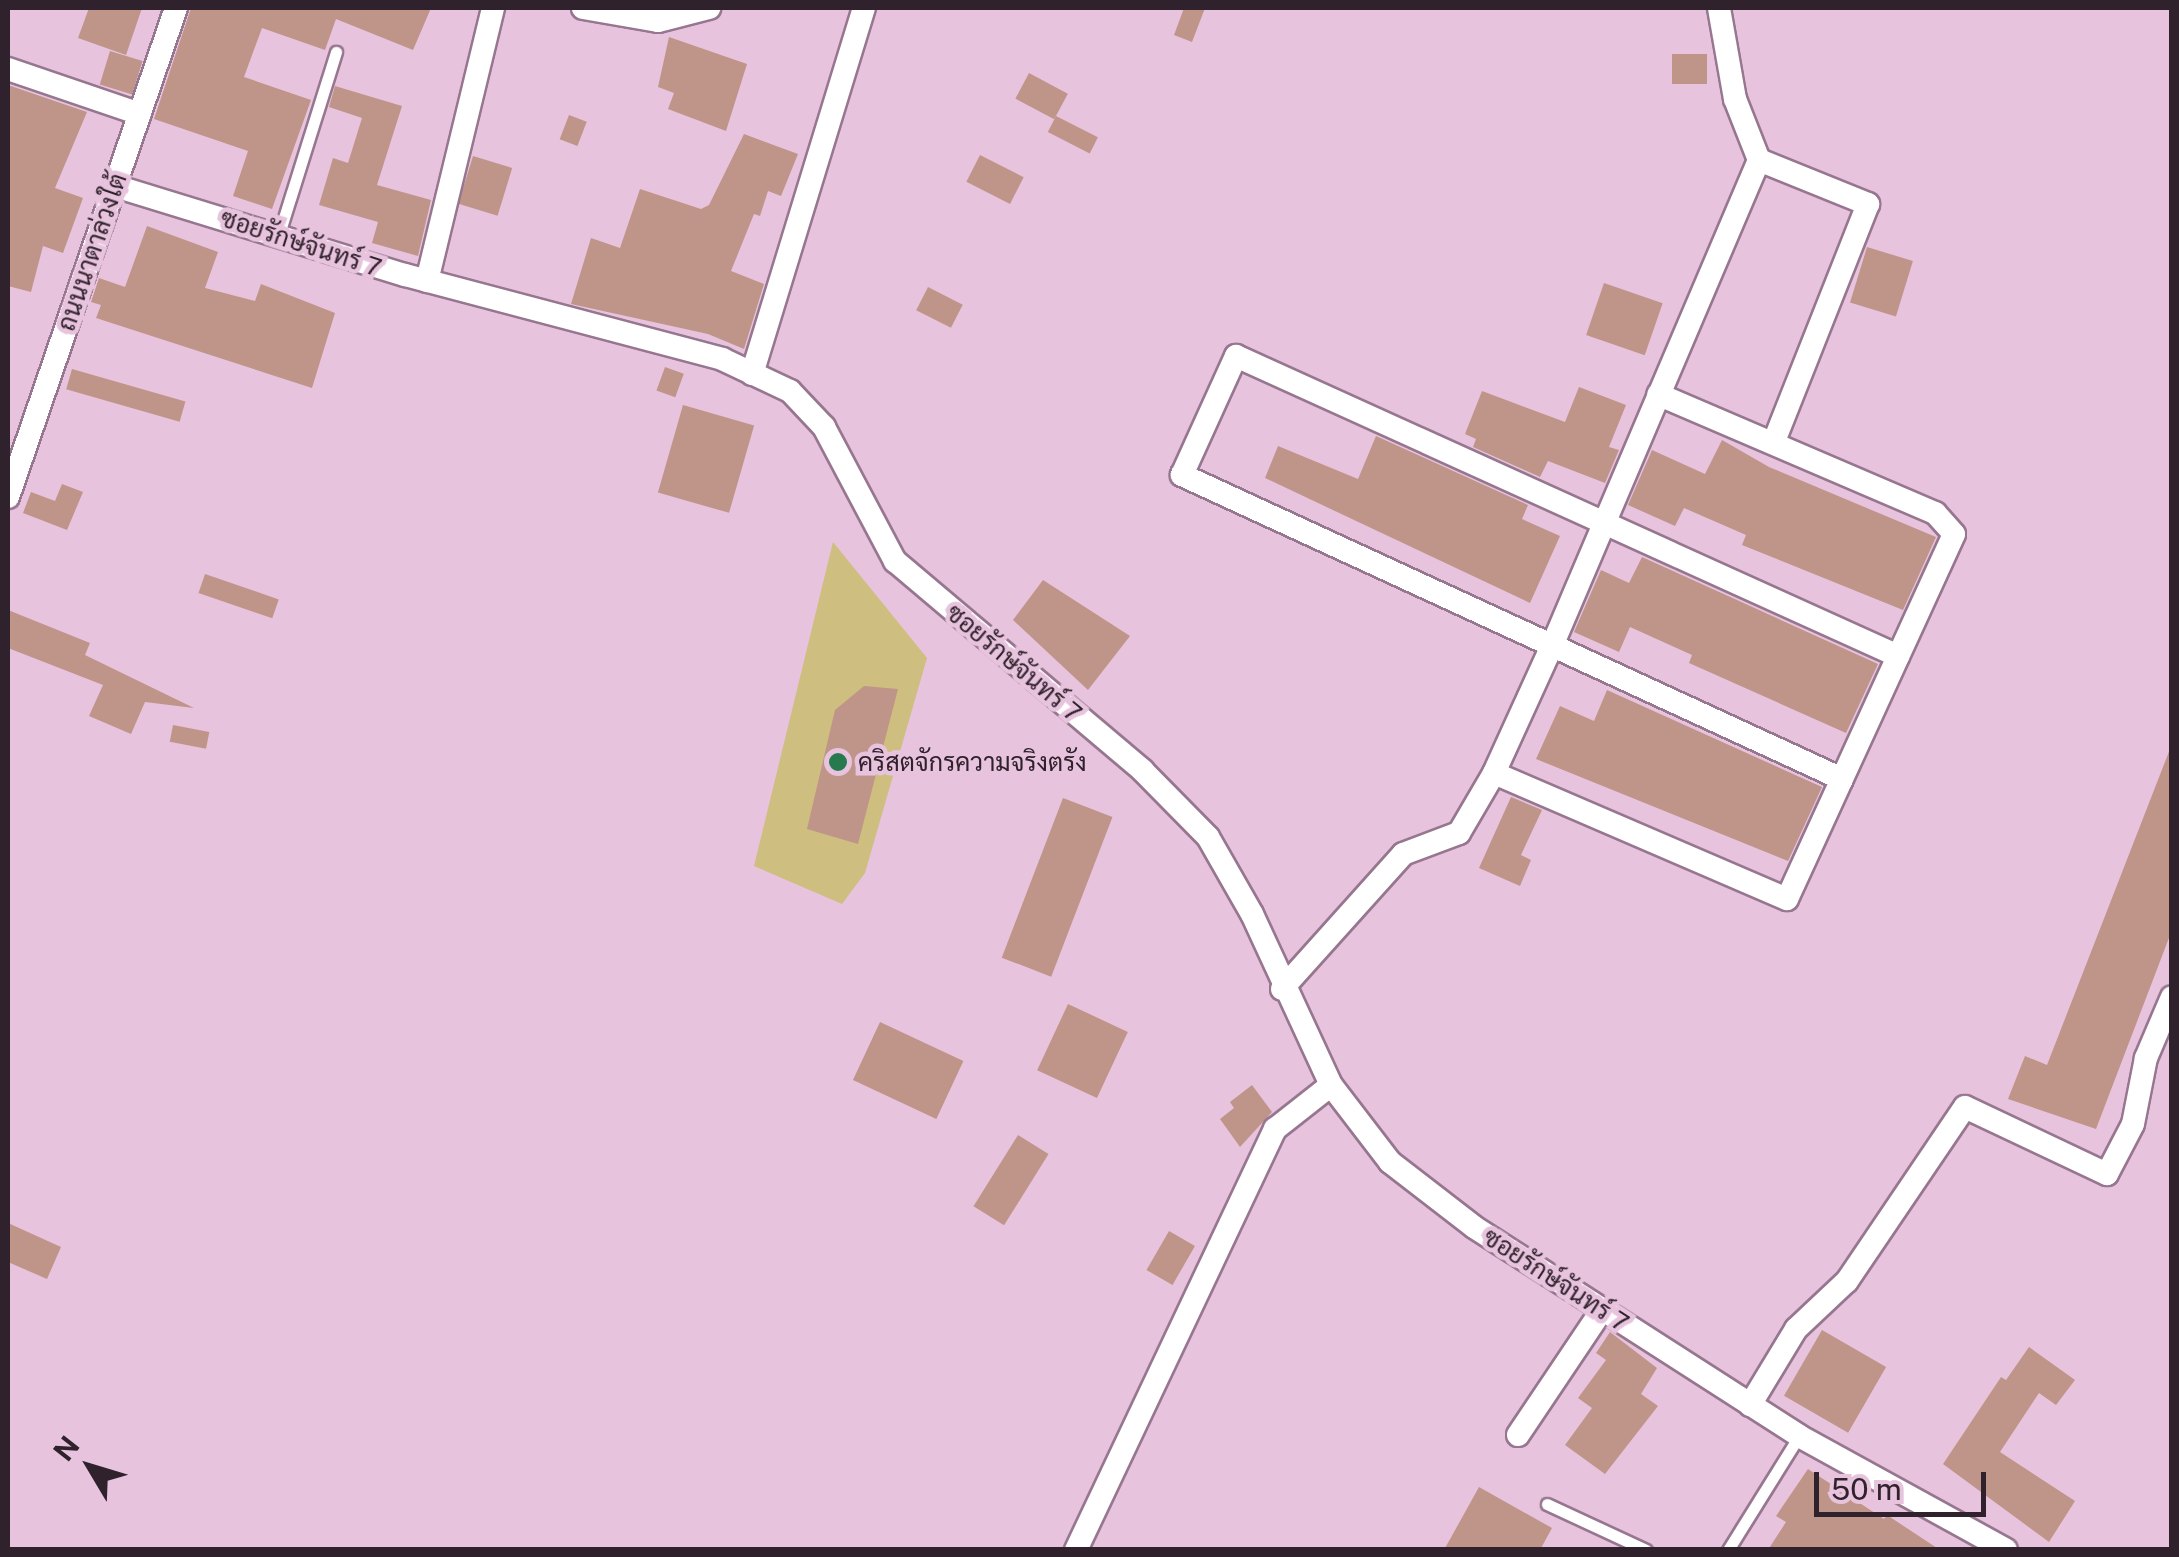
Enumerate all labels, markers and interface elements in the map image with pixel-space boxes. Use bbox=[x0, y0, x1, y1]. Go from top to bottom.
street label: ถนนนาตาล่วงใต้ bbox=[51, 169, 133, 335]
street label: ซอยรักษ์จันทร์ 7 bbox=[217, 203, 385, 283]
street label: ซอยรักษ์จันทร์ 7 bbox=[940, 598, 1088, 728]
place label: คริสตจักรความจริงตรัง bbox=[858, 747, 1087, 777]
marker: คริสตจักรความจริงตรัง bbox=[827, 751, 849, 773]
street label: ซอยรักษ์จันทร์ 7 bbox=[1478, 1222, 1634, 1338]
north arrow bbox=[40, 1417, 140, 1517]
text: N bbox=[46, 1429, 86, 1467]
scale bar bbox=[1819, 1452, 1992, 1514]
text: 50 m bbox=[1831, 1471, 1902, 1507]

